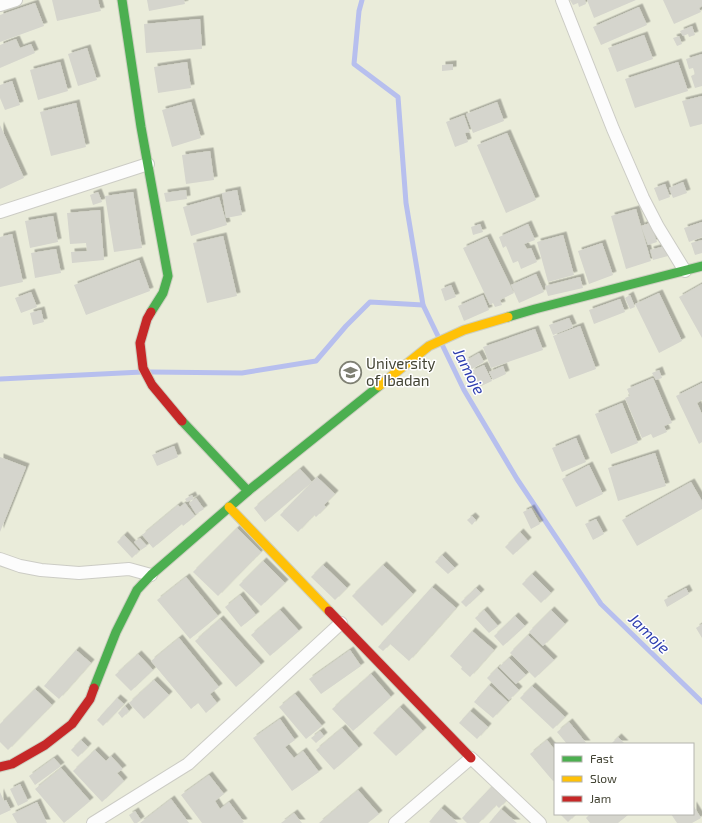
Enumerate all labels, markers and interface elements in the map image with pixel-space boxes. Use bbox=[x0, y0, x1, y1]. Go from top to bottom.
water label: Jamoje bbox=[449, 343, 490, 398]
place label: University of Ibadan bbox=[366, 354, 435, 389]
school or university icon: University of Ibadan bbox=[338, 359, 364, 385]
water label: Jamoje bbox=[624, 608, 675, 658]
legend bbox=[554, 743, 694, 815]
text: Fast bbox=[590, 751, 614, 765]
text: Slow bbox=[590, 771, 617, 785]
text: Jam bbox=[590, 791, 611, 805]

